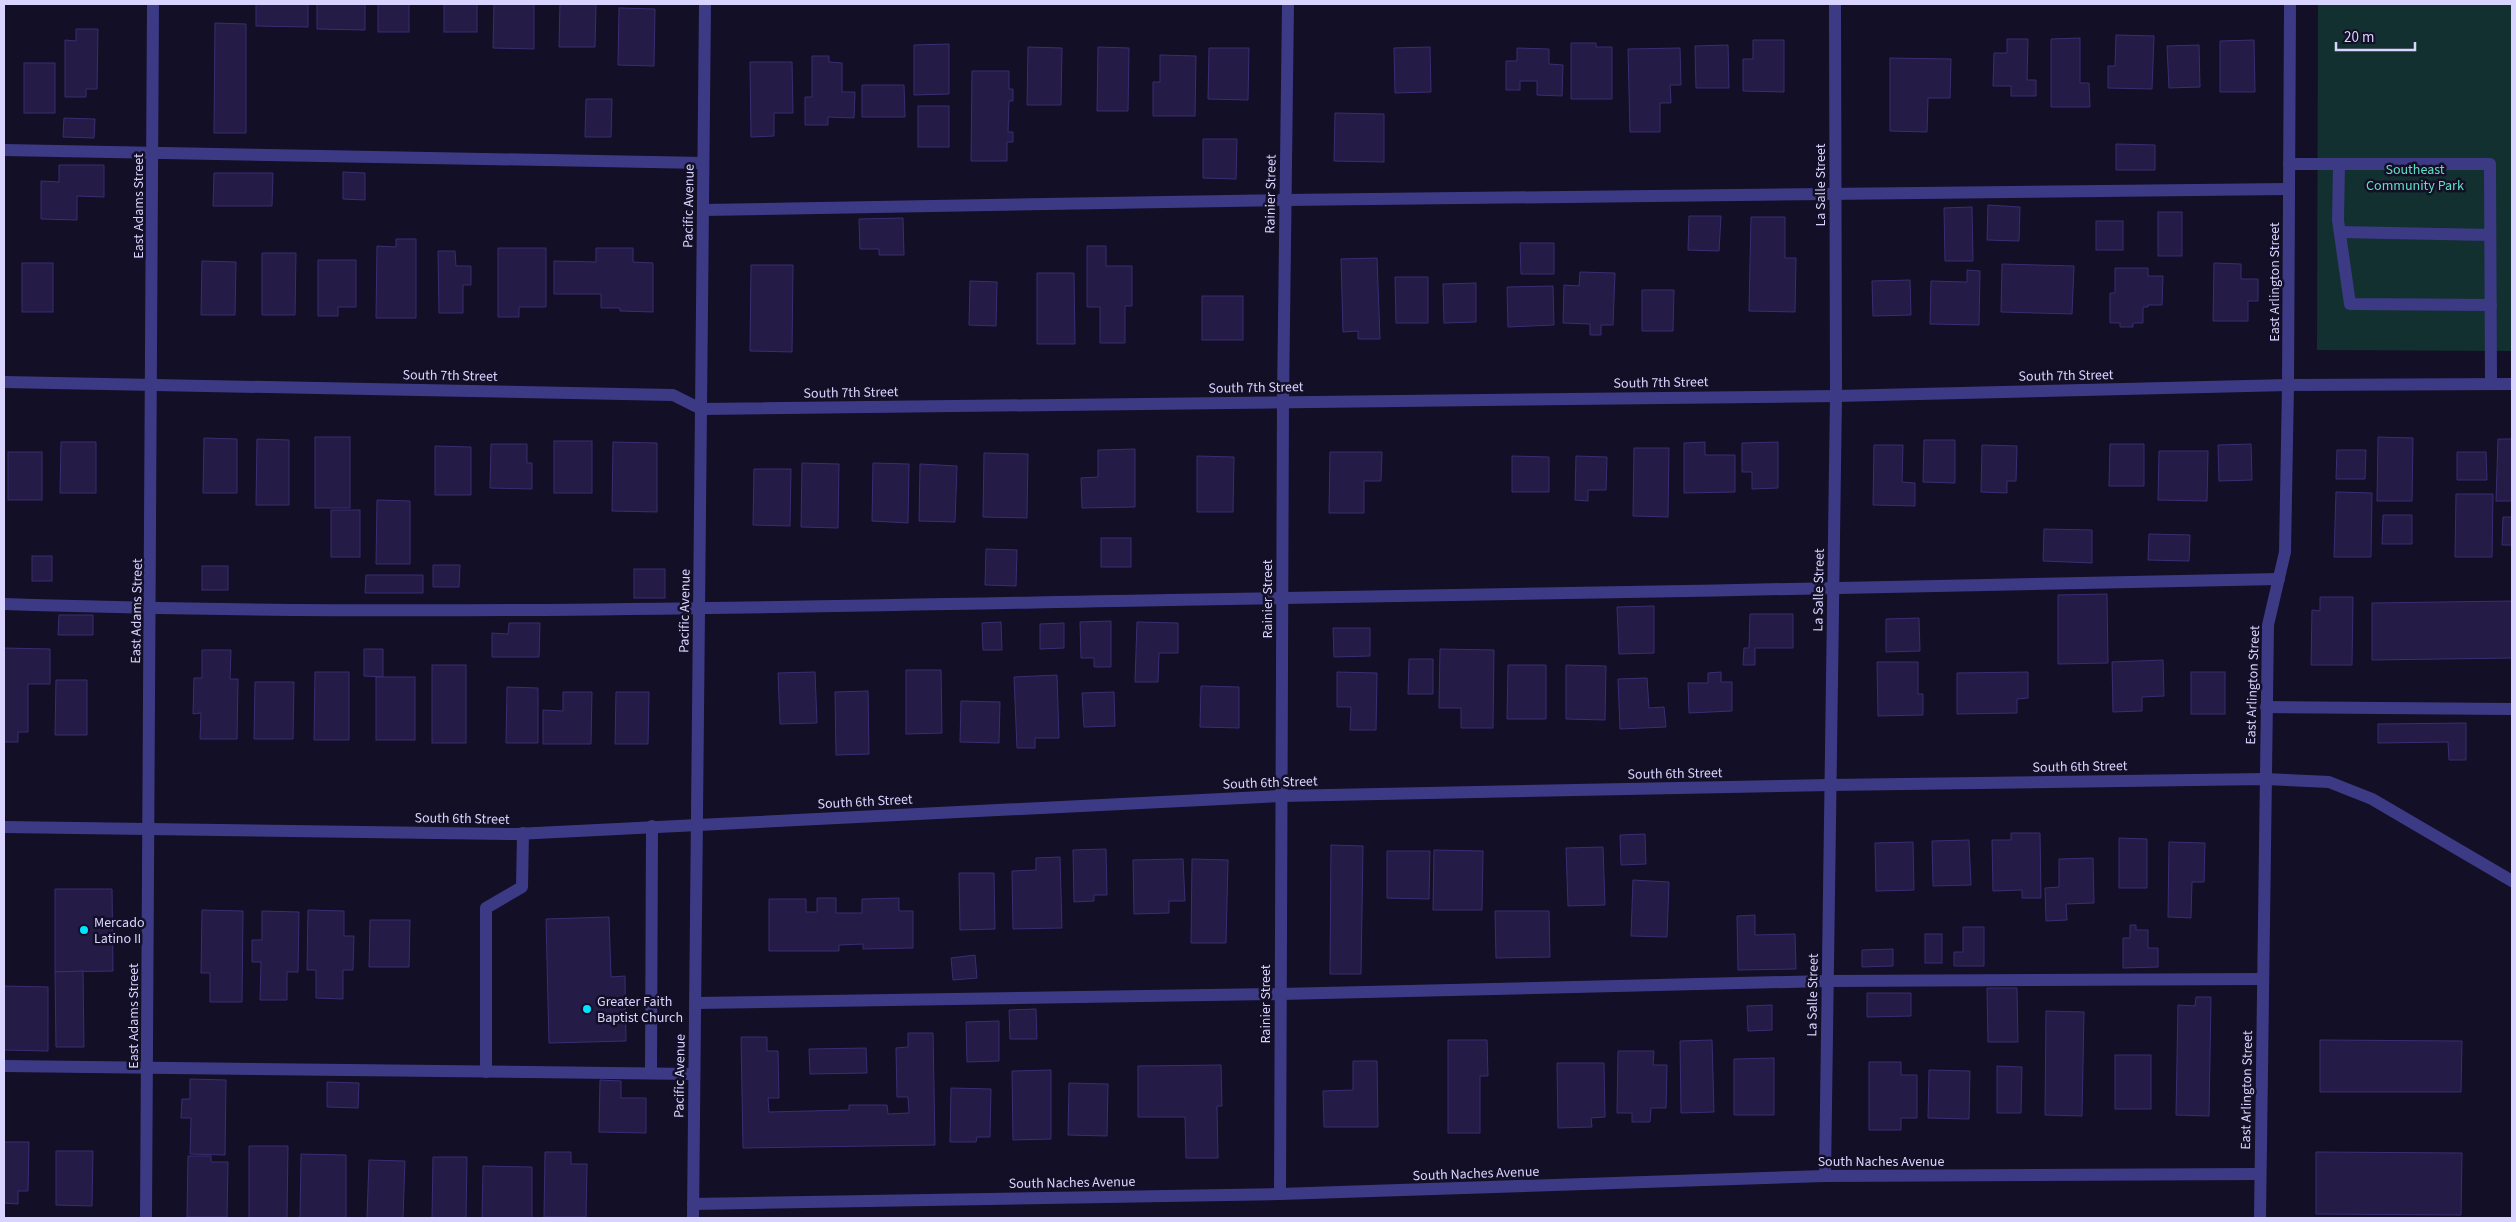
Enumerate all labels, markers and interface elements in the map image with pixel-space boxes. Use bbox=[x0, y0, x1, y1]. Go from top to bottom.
scale bar bbox=[2336, 20, 2415, 52]
text: 20 m bbox=[2344, 27, 2374, 48]
street label: La Salle Street bbox=[1811, 143, 1831, 227]
street label: East Adams Street bbox=[129, 153, 149, 259]
street label: Rainier Street bbox=[1260, 154, 1282, 234]
park label: Southeast Community Park bbox=[2366, 160, 2464, 196]
street label: Pacific Avenue bbox=[678, 164, 700, 248]
street label: East Arlington Street bbox=[2265, 222, 2285, 342]
street label: South 7th Street bbox=[402, 365, 498, 387]
street label: South 7th Street bbox=[2018, 365, 2114, 387]
street label: South 7th Street bbox=[1613, 372, 1709, 394]
street label: South 7th Street bbox=[1208, 377, 1304, 399]
street label: South 7th Street bbox=[803, 382, 899, 404]
street label: La Salle Street bbox=[1808, 548, 1830, 632]
street label: East Adams Street bbox=[126, 558, 148, 664]
street label: Rainier Street bbox=[1258, 559, 1278, 639]
street label: Pacific Avenue bbox=[674, 569, 696, 653]
street label: East Arlington Street bbox=[2241, 625, 2265, 745]
street label: South 6th Street bbox=[2032, 756, 2128, 778]
street label: South 6th Street bbox=[1627, 763, 1723, 785]
street label: South 6th Street bbox=[1222, 771, 1318, 795]
street label: South 6th Street bbox=[817, 790, 913, 814]
street label: South 6th Street bbox=[414, 808, 510, 830]
place label: Mercado Latino II bbox=[94, 913, 145, 949]
marker: Mercado Latino II bbox=[78, 924, 90, 936]
street label: La Salle Street bbox=[1802, 953, 1824, 1037]
street label: East Adams Street bbox=[124, 963, 144, 1069]
street label: Rainier Street bbox=[1256, 964, 1276, 1044]
place label: Greater Faith Baptist Church bbox=[597, 992, 683, 1028]
marker: Greater Faith Baptist Church bbox=[581, 1003, 593, 1015]
street label: East Arlington Street bbox=[2236, 1030, 2258, 1150]
street label: Pacific Avenue bbox=[669, 1034, 691, 1118]
street label: South Naches Avenue bbox=[1818, 1152, 1944, 1172]
street label: South Naches Avenue bbox=[1412, 1162, 1540, 1186]
street label: South Naches Avenue bbox=[1009, 1172, 1136, 1194]

